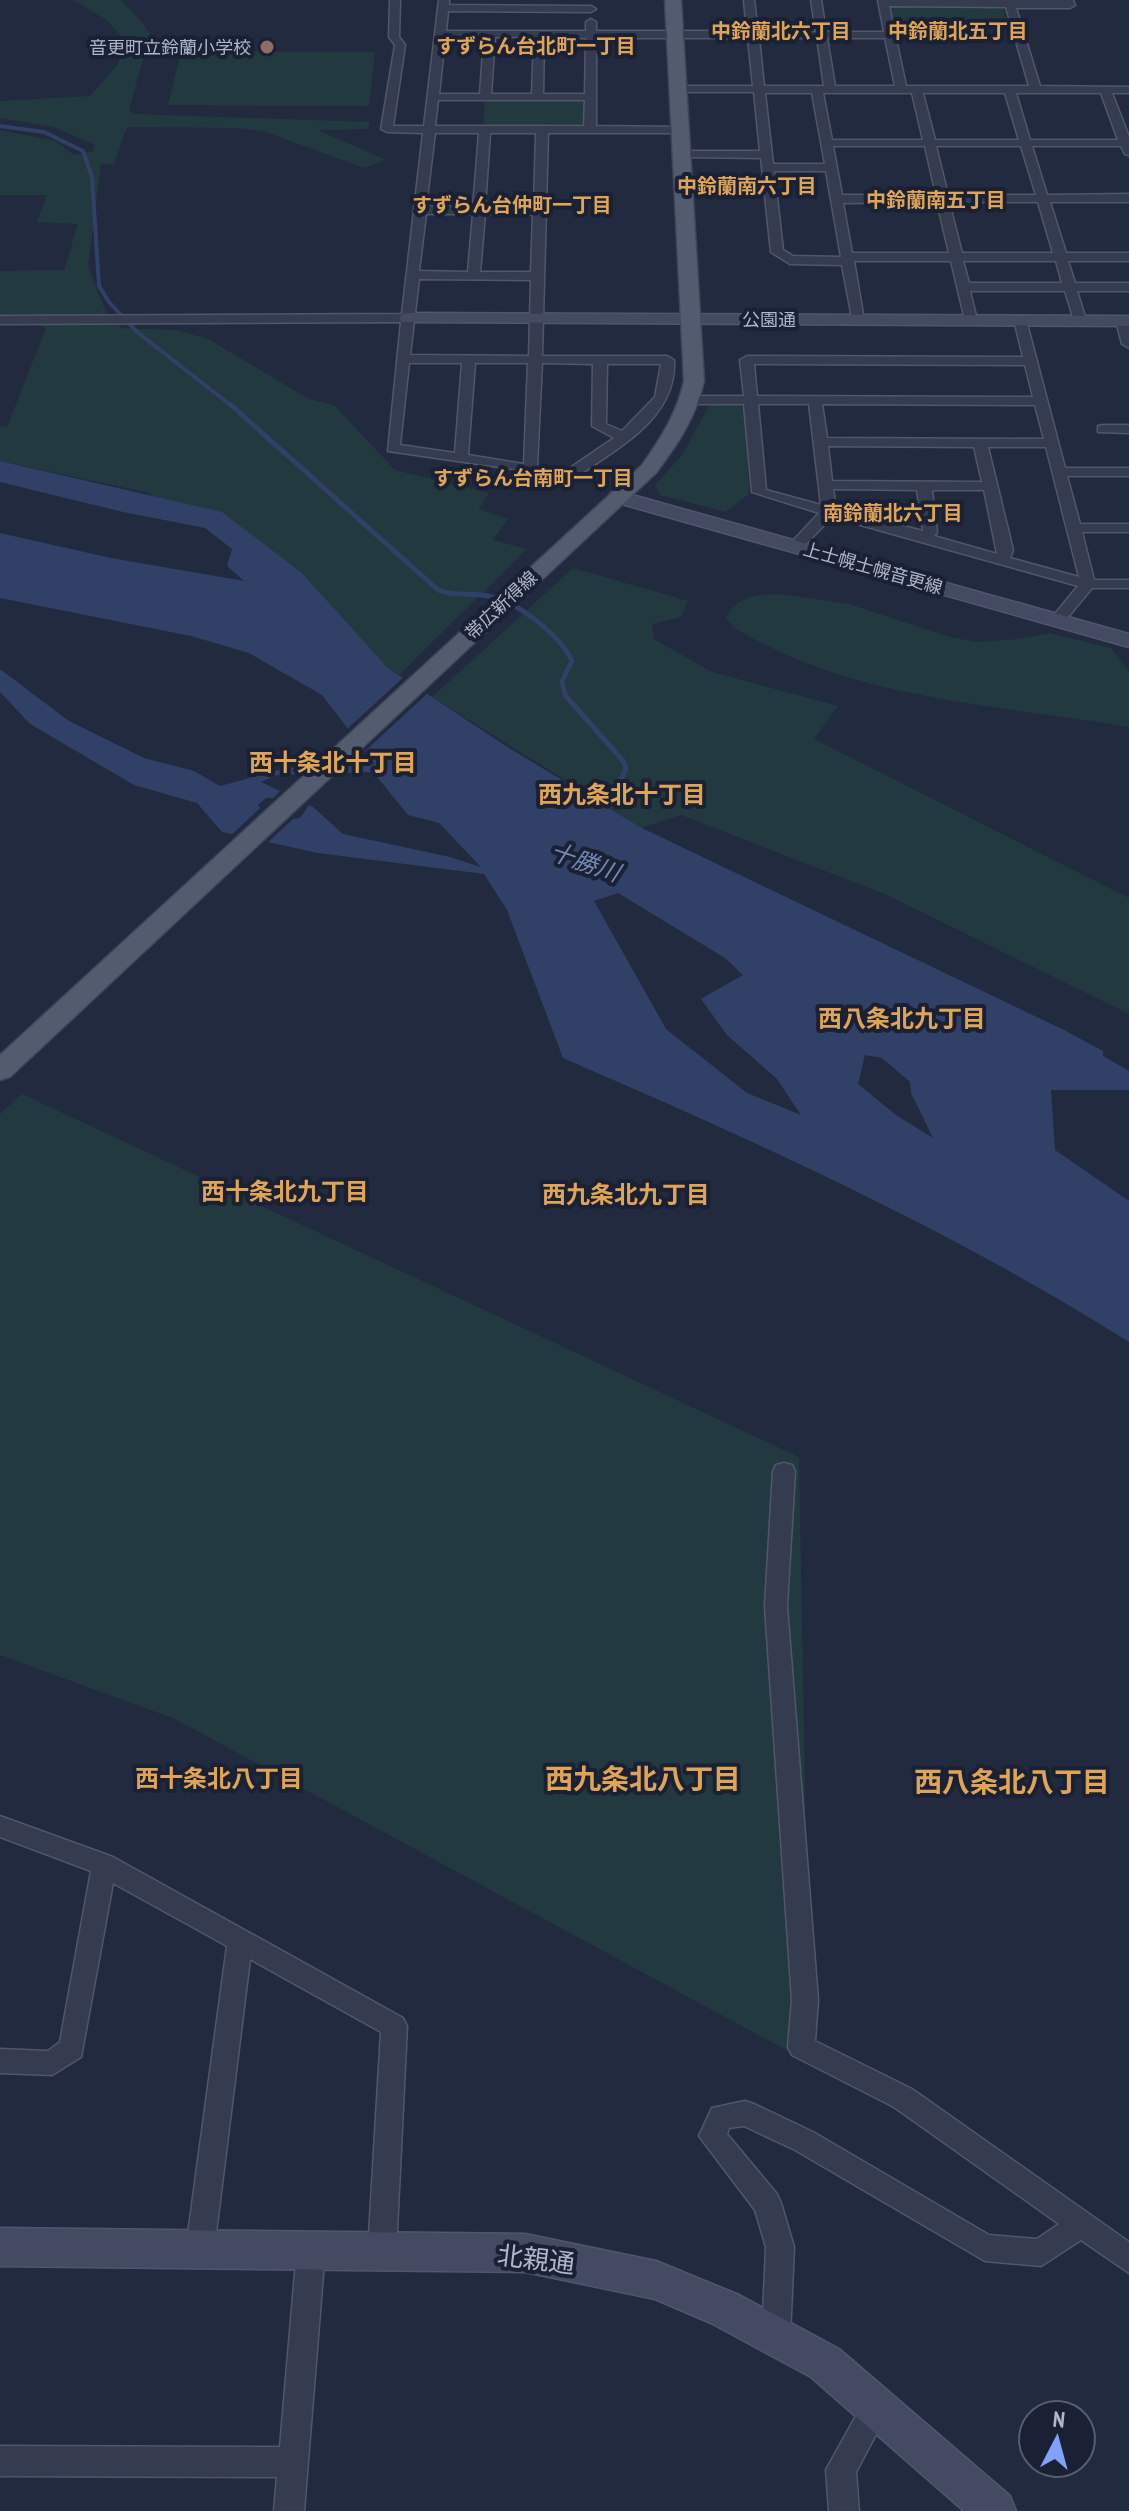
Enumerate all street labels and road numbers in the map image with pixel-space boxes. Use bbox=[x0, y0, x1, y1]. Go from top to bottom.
street label: 公園通 bbox=[742, 308, 796, 331]
street label: 上士幌士幌音更線 bbox=[801, 537, 945, 599]
street label: 帯広新得線 bbox=[460, 566, 542, 644]
street label: 北親通 bbox=[495, 2238, 577, 2280]

